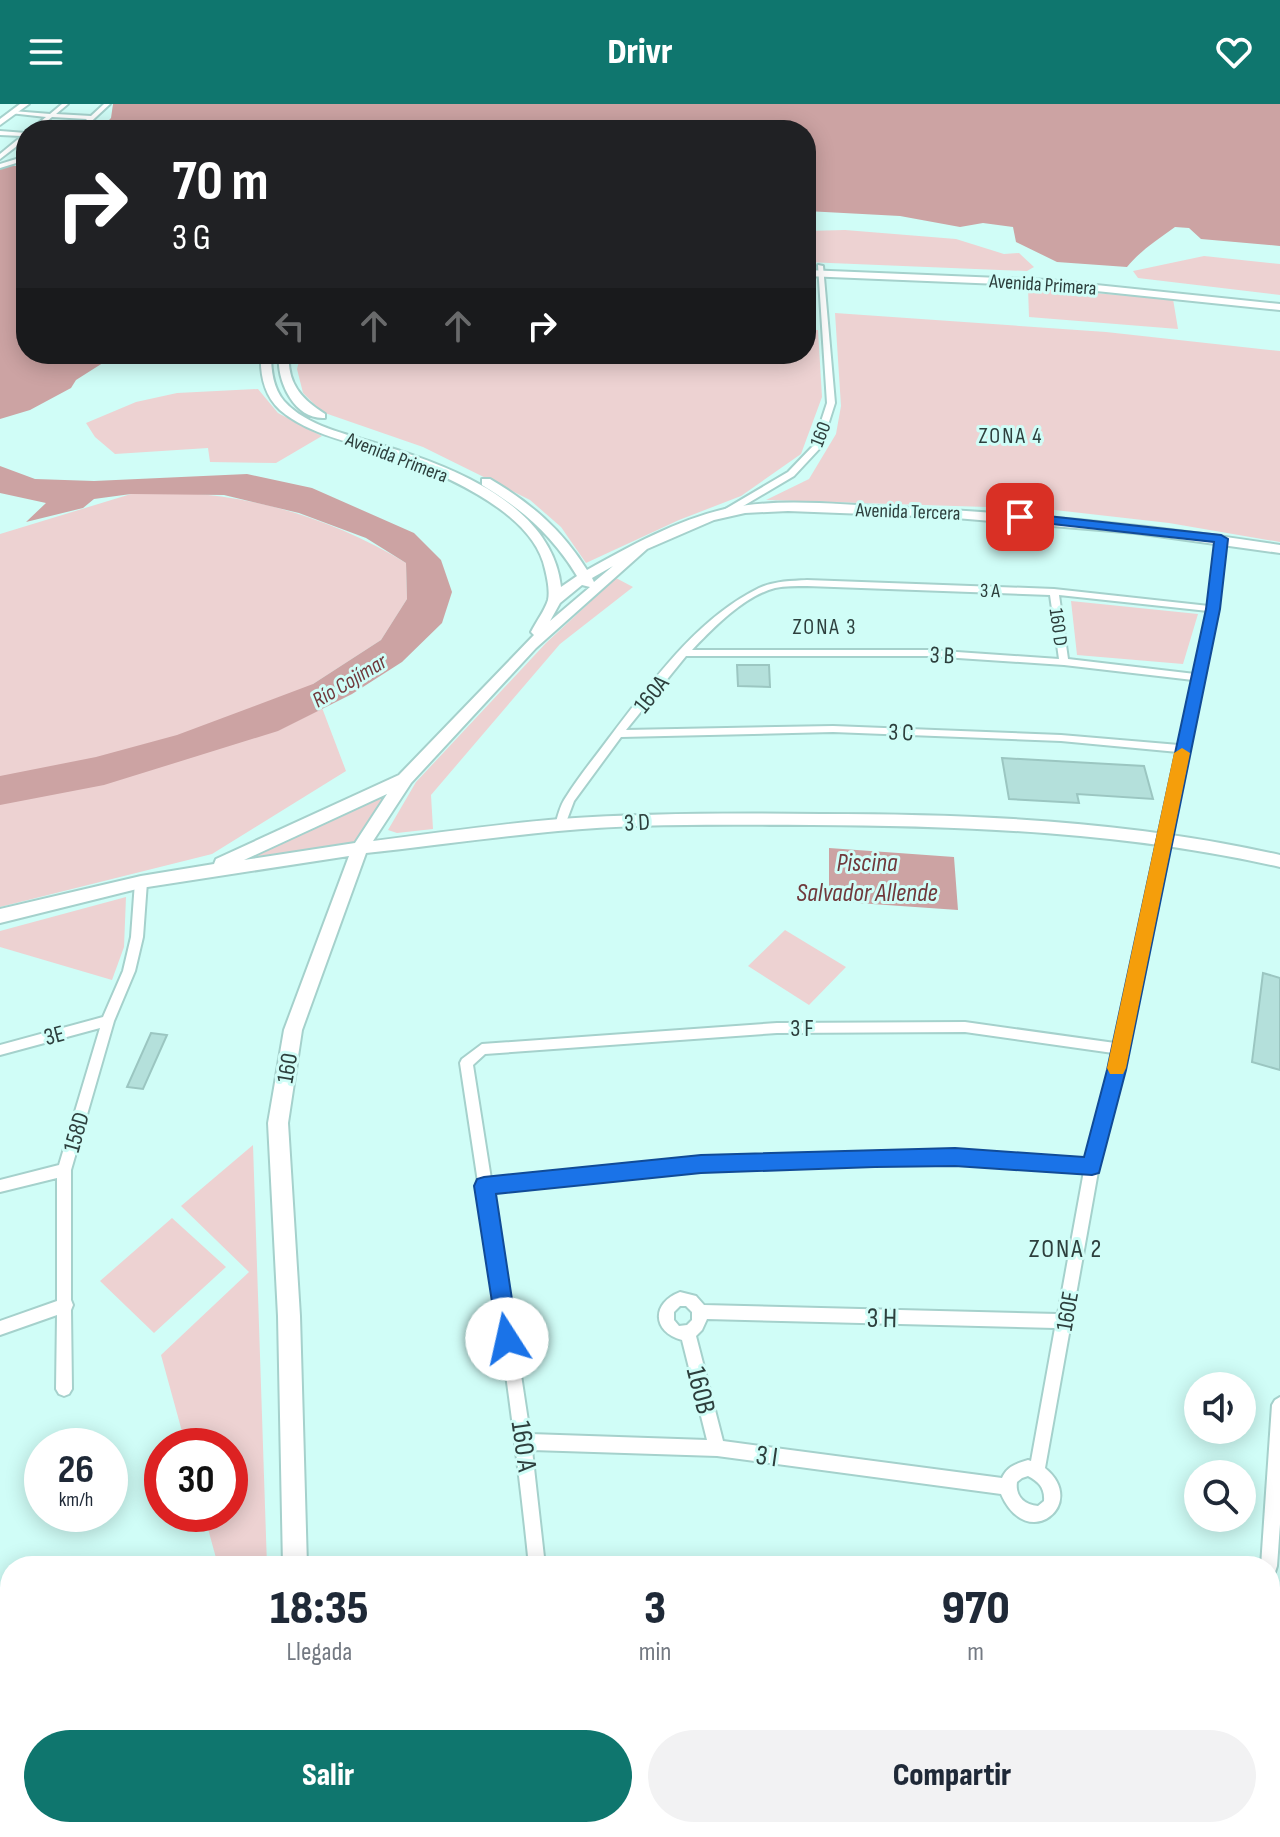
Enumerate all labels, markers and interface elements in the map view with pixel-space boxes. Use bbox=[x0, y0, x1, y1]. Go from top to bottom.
icon: menu bbox=[24, 30, 68, 74]
icon: heart bbox=[1212, 30, 1256, 74]
text: Drivr bbox=[607, 31, 673, 74]
text: 70 m bbox=[172, 149, 269, 216]
icon: right bbox=[40, 152, 144, 256]
text: 3 G bbox=[172, 217, 211, 260]
street label: Avenida Primera bbox=[988, 269, 1097, 301]
icon: left bbox=[268, 304, 312, 348]
icon: ahead bbox=[352, 304, 396, 348]
icon: ahead bbox=[436, 304, 480, 348]
icon: right bbox=[520, 304, 564, 348]
street label: 160 bbox=[805, 419, 837, 450]
district label: ZONA 4 bbox=[979, 423, 1044, 450]
street label: Avenida Primera bbox=[341, 427, 451, 488]
pin bbox=[986, 483, 1054, 551]
icon: arrive bbox=[998, 495, 1042, 539]
street label: Avenida Tercera bbox=[854, 498, 961, 526]
street label: 3 A bbox=[979, 579, 1001, 603]
street label: 160 D bbox=[1044, 607, 1073, 647]
district label: ZONA 3 bbox=[792, 614, 858, 641]
street label: 3 B bbox=[929, 640, 955, 671]
water label: Río Cojímar bbox=[308, 648, 393, 714]
street label: 160A bbox=[628, 669, 676, 719]
street label: 3 C bbox=[888, 718, 914, 747]
street label: 3 D bbox=[623, 807, 651, 838]
water label: Piscina Salvador Allende bbox=[796, 848, 938, 909]
street label: 3 F bbox=[790, 1014, 814, 1043]
street label: 3E bbox=[41, 1019, 68, 1052]
street label: 160 bbox=[271, 1051, 304, 1085]
street label: 158D bbox=[57, 1109, 96, 1156]
district label: ZONA 2 bbox=[1029, 1234, 1103, 1265]
street label: 160E bbox=[1050, 1289, 1085, 1333]
position arrow bbox=[465, 1297, 549, 1381]
street label: 3 H bbox=[866, 1302, 897, 1335]
street label: 160B bbox=[679, 1364, 722, 1417]
map controls bbox=[1184, 1372, 1256, 1532]
button: sound bbox=[1184, 1372, 1256, 1444]
street label: 160 A bbox=[504, 1419, 544, 1475]
speed limit sign: 30 bbox=[144, 1428, 248, 1532]
street label: 3 I bbox=[754, 1439, 780, 1474]
text: 26 bbox=[58, 1446, 94, 1494]
button: search bbox=[1184, 1460, 1256, 1532]
text: km/h bbox=[59, 1488, 93, 1512]
text: 18:35 bbox=[270, 1580, 369, 1637]
text: 3 bbox=[644, 1580, 666, 1637]
text: 970 bbox=[941, 1580, 1010, 1637]
text: Llegada bbox=[286, 1637, 352, 1668]
text: min bbox=[639, 1637, 671, 1668]
text: m bbox=[967, 1637, 984, 1668]
button: Salir bbox=[24, 1730, 632, 1822]
button: Compartir bbox=[648, 1730, 1256, 1822]

